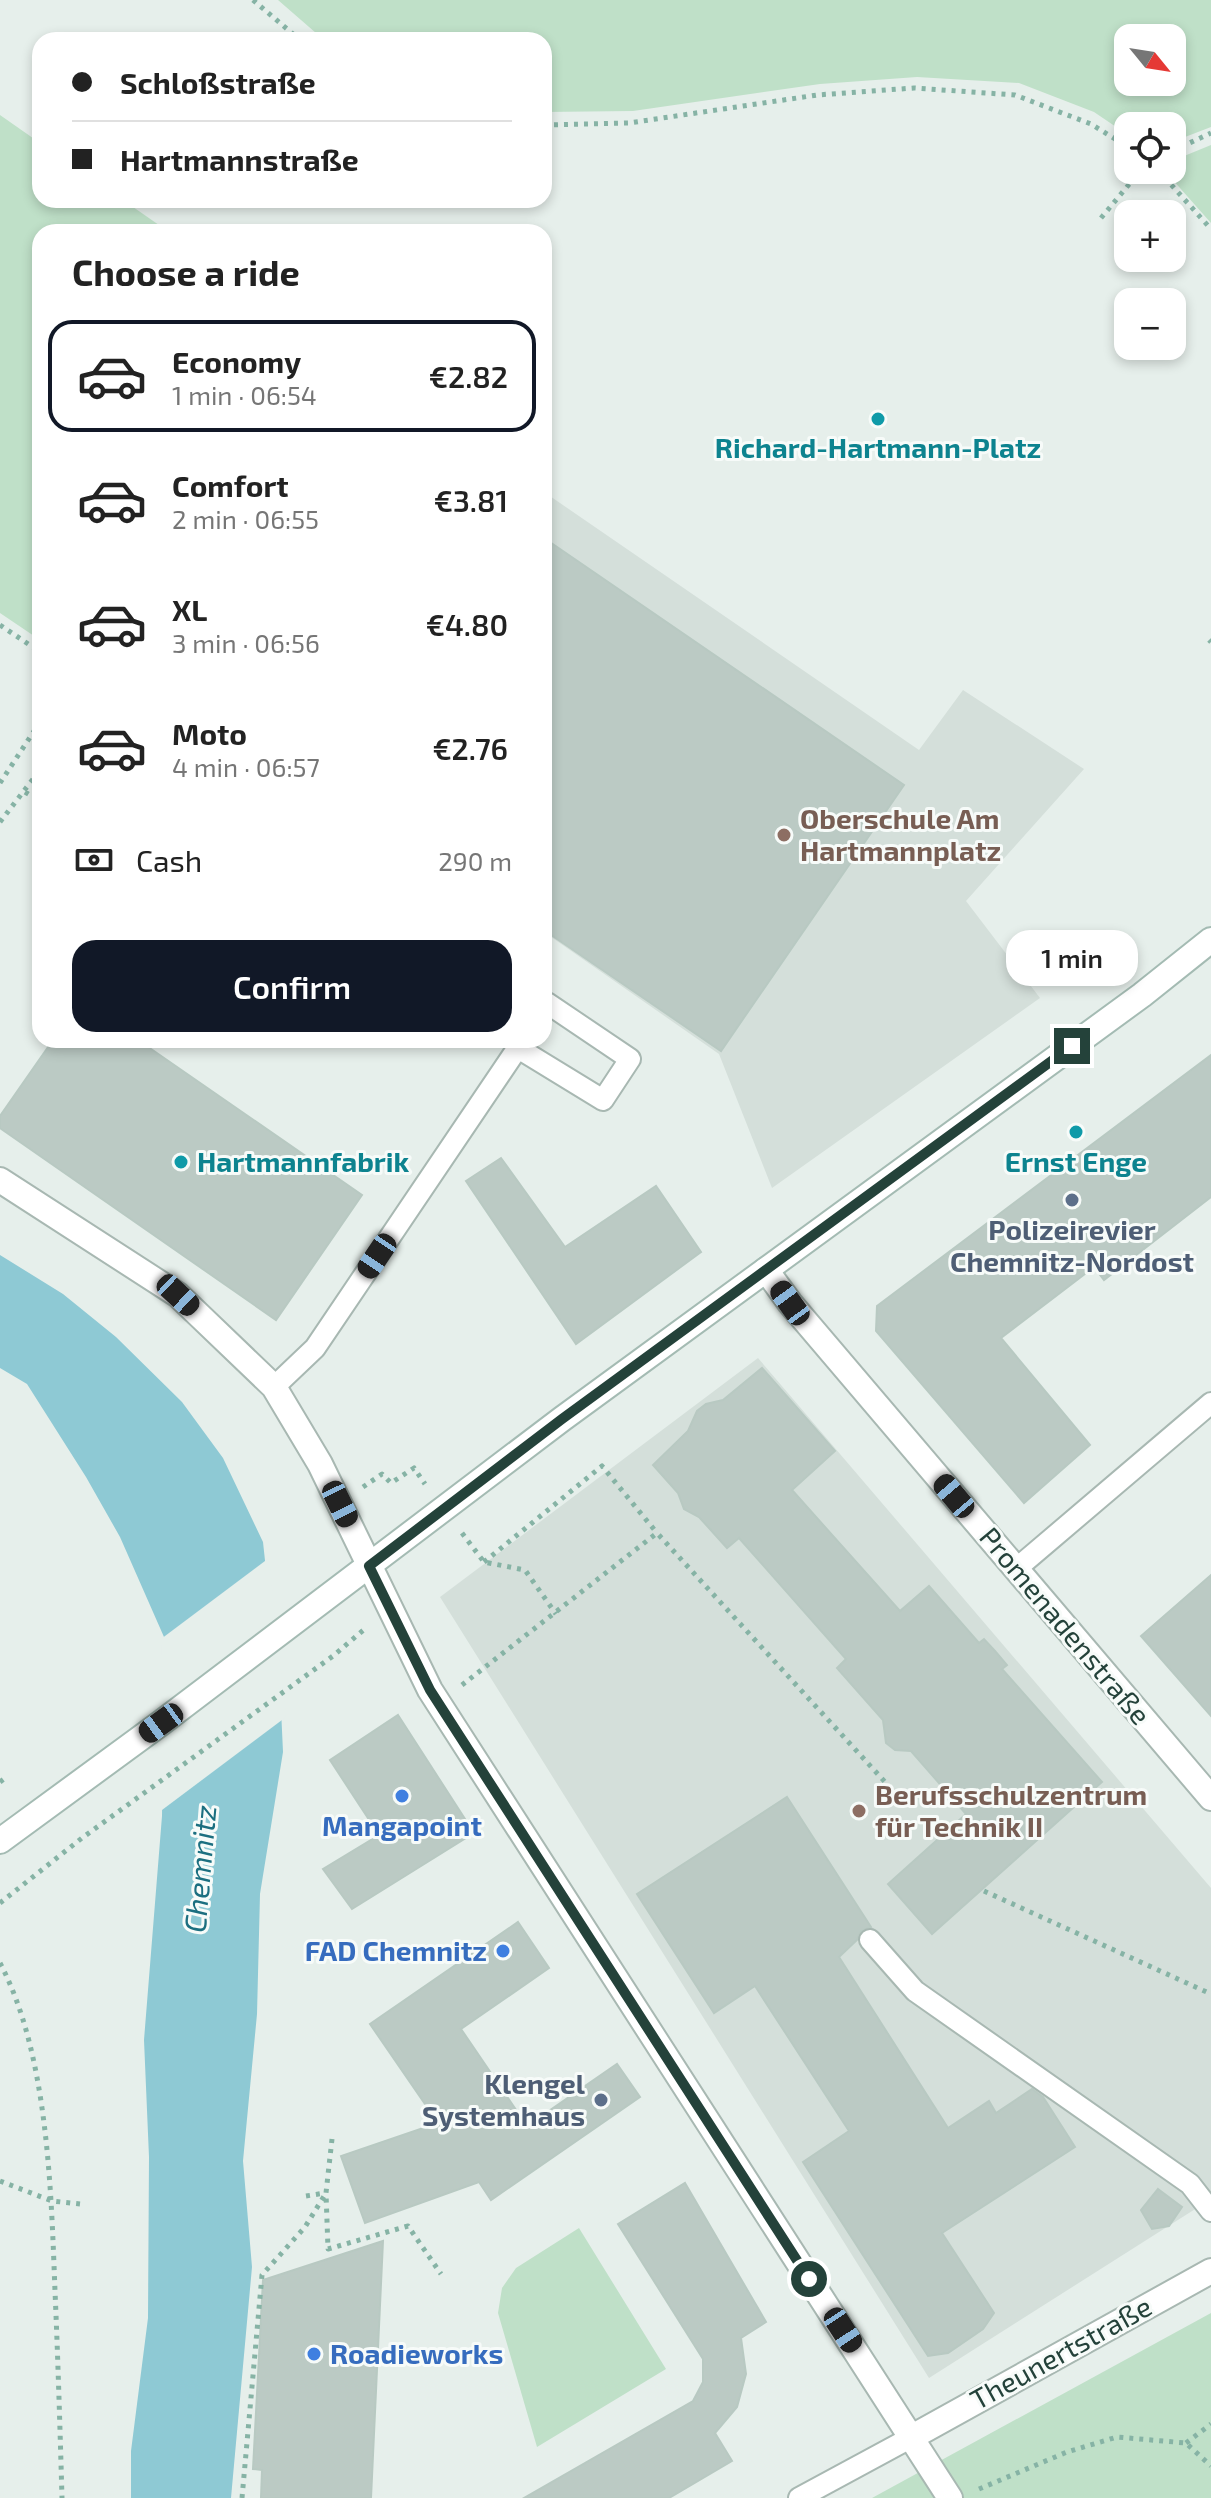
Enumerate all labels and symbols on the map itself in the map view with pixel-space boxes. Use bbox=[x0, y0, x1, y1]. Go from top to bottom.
north arrow bbox=[1114, 24, 1186, 96]
marker: Richard-Hartmann-Platz bbox=[869, 410, 887, 428]
place label: Richard-Hartmann-Platz bbox=[715, 430, 1041, 464]
place label: Oberschule Am Hartmannplatz bbox=[800, 801, 1001, 867]
marker: Oberschule Am Hartmannplatz bbox=[775, 826, 793, 844]
callout: 1 min bbox=[1006, 930, 1138, 986]
route end bbox=[1054, 1028, 1090, 1064]
marker: Ernst Enge bbox=[1067, 1123, 1085, 1141]
place label: Hartmannfabrik bbox=[197, 1144, 410, 1178]
place label: Ernst Enge bbox=[1005, 1144, 1147, 1178]
marker: Hartmannfabrik bbox=[172, 1153, 190, 1171]
marker: Polizeirevier Chemnitz-Nordost bbox=[1063, 1191, 1081, 1209]
place label: Polizeirevier Chemnitz-Nordost bbox=[950, 1212, 1194, 1278]
car bbox=[354, 1229, 400, 1283]
car bbox=[152, 1270, 204, 1320]
car bbox=[766, 1277, 814, 1329]
car bbox=[929, 1470, 979, 1522]
car bbox=[319, 1477, 361, 1531]
street label: Promenadenstraße bbox=[973, 1520, 1158, 1731]
car bbox=[135, 1699, 187, 1747]
place label: Berufsschulzentrum für Technik II bbox=[875, 1777, 1147, 1843]
marker: Mangapoint bbox=[393, 1787, 411, 1805]
marker: Berufsschulzentrum für Technik II bbox=[850, 1802, 868, 1820]
water label: Chemnitz bbox=[176, 1804, 223, 1934]
place label: Mangapoint bbox=[322, 1808, 482, 1842]
place label: FAD Chemnitz bbox=[305, 1933, 487, 1967]
marker: FAD Chemnitz bbox=[494, 1942, 512, 1960]
place label: Klengel Systemhaus bbox=[422, 2066, 586, 2132]
marker: Klengel Systemhaus bbox=[592, 2091, 610, 2109]
route start bbox=[791, 2261, 827, 2297]
street label: Theunertstraße bbox=[964, 2288, 1157, 2416]
car bbox=[820, 2303, 866, 2357]
place label: Roadieworks bbox=[330, 2336, 503, 2370]
marker: Roadieworks bbox=[305, 2345, 323, 2363]

